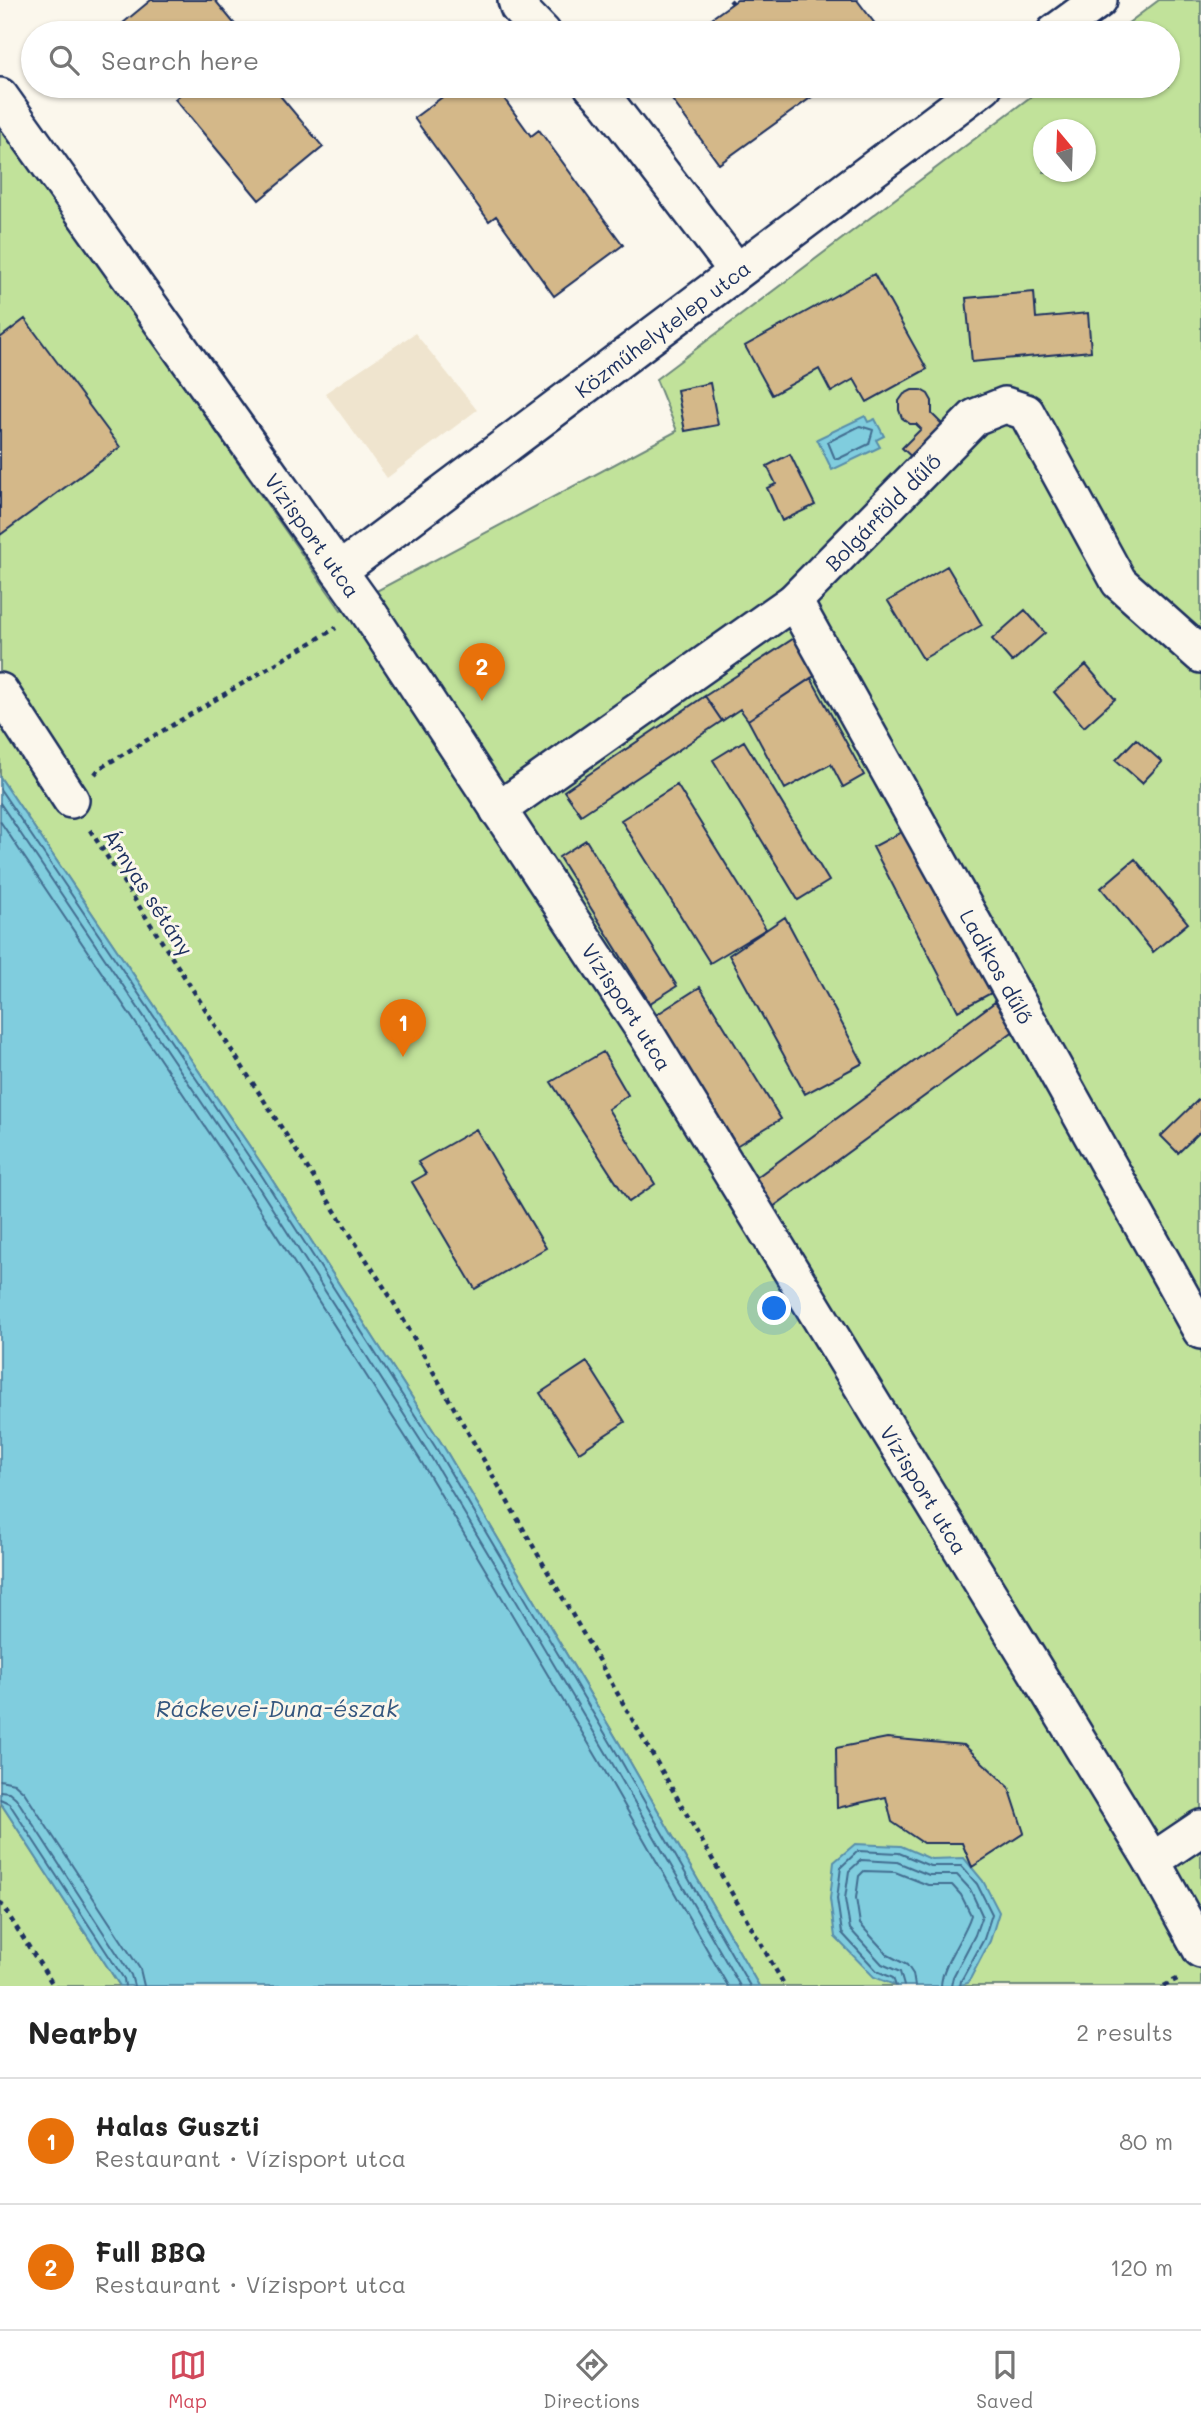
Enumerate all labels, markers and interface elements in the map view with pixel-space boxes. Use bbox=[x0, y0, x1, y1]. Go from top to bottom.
search box bbox=[21, 21, 1180, 98]
icon: search bbox=[45, 41, 83, 79]
text: Search here bbox=[101, 43, 259, 77]
north arrow bbox=[1033, 119, 1096, 182]
street label: Közműhelytelep utca bbox=[569, 253, 755, 403]
street label: Bolgárföld dűlő bbox=[818, 447, 946, 576]
street label: Vízisport utca bbox=[260, 467, 367, 602]
pin: 2 bbox=[459, 643, 505, 701]
street label: Árnyas sétány bbox=[98, 824, 200, 960]
street label: Ladikos dűlő bbox=[955, 904, 1040, 1028]
street label: Vízisport utca bbox=[576, 938, 679, 1075]
pin: 1 bbox=[380, 999, 426, 1057]
your location bbox=[757, 1291, 791, 1325]
street label: Vízisport utca bbox=[875, 1420, 975, 1559]
water label: Ráckevei-Duna-észak bbox=[156, 1693, 399, 1723]
text: Nearby bbox=[28, 2012, 138, 2052]
text: 2 results bbox=[1076, 2017, 1173, 2047]
text: Halas Guszti bbox=[95, 2109, 260, 2143]
text: 1 bbox=[46, 2126, 56, 2156]
text: 80 m bbox=[1119, 2126, 1173, 2156]
text: Restaurant · Vízisport utca bbox=[95, 2143, 406, 2173]
text: Full BBQ bbox=[95, 2235, 206, 2269]
text: 2 bbox=[45, 2252, 57, 2282]
text: 120 m bbox=[1110, 2252, 1173, 2282]
text: Restaurant · Vízisport utca bbox=[95, 2269, 406, 2299]
tab: Map bbox=[168, 2346, 207, 2413]
tab: Directions bbox=[543, 2346, 640, 2413]
tab: Saved bbox=[976, 2346, 1033, 2413]

